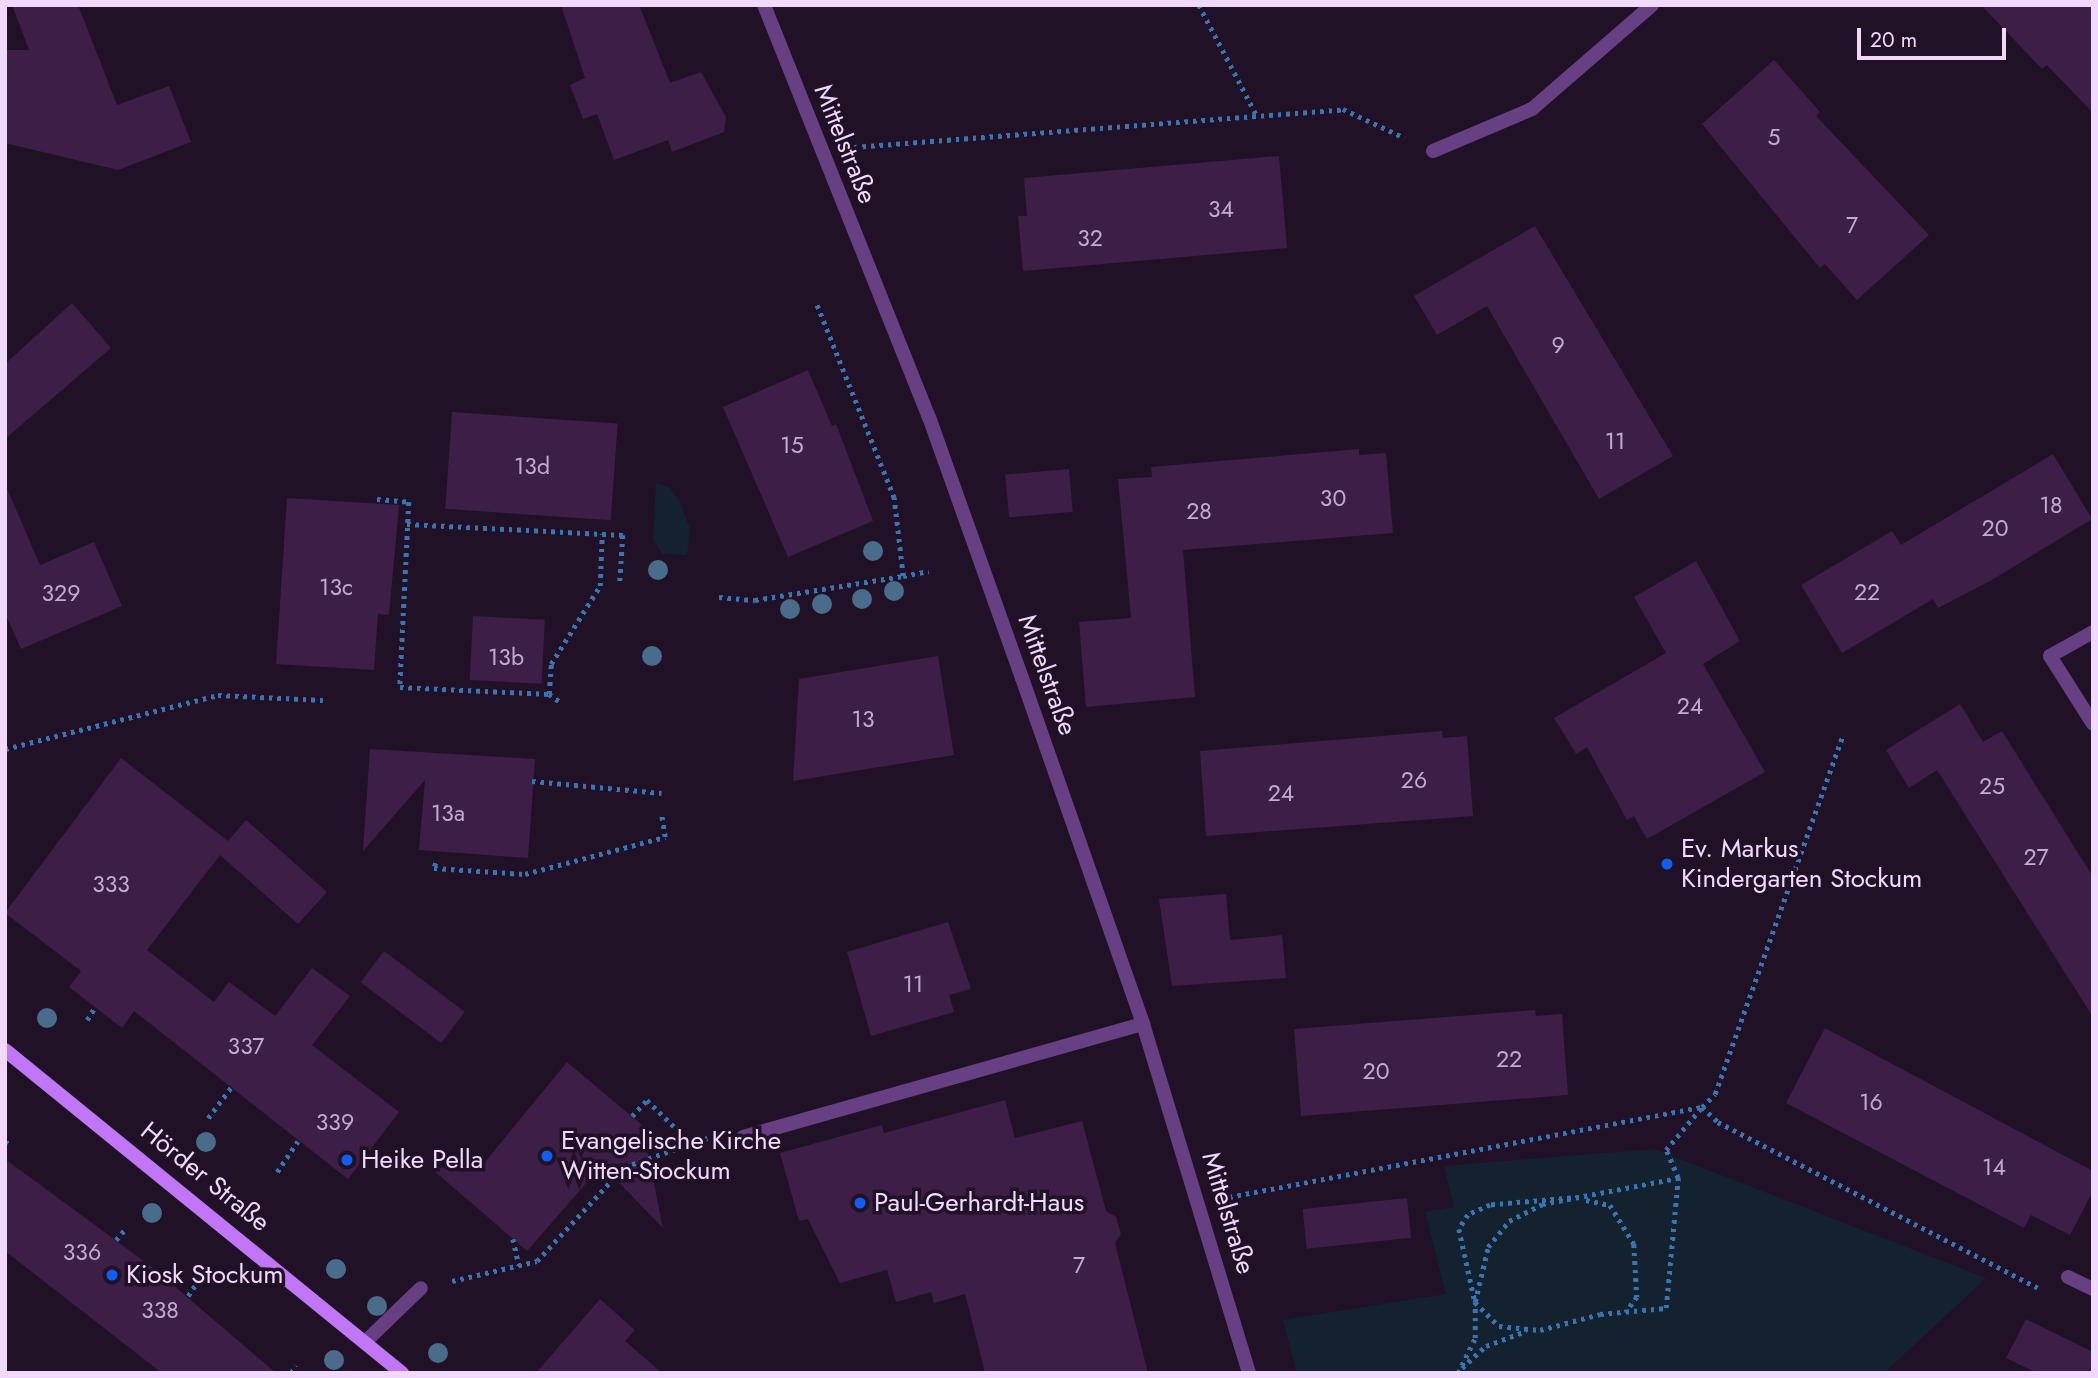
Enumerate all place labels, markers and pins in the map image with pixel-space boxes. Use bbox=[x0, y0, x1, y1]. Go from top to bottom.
place label: Ev. Markus Kindergarten Stockum bbox=[1681, 833, 1922, 894]
marker: Ev. Markus Kindergarten Stockum bbox=[1659, 856, 1675, 872]
place label: Evangelische Kirche Witten-Stockum bbox=[561, 1125, 781, 1186]
place label: Heike Pella bbox=[361, 1144, 483, 1176]
marker: Evangelische Kirche Witten-Stockum bbox=[539, 1148, 555, 1164]
marker: Heike Pella bbox=[339, 1152, 355, 1168]
place label: Paul-Gerhardt-Haus bbox=[874, 1187, 1084, 1219]
marker: Paul-Gerhardt-Haus bbox=[852, 1195, 868, 1211]
place label: Kiosk Stockum bbox=[126, 1259, 284, 1291]
marker: Kiosk Stockum bbox=[104, 1267, 120, 1283]

